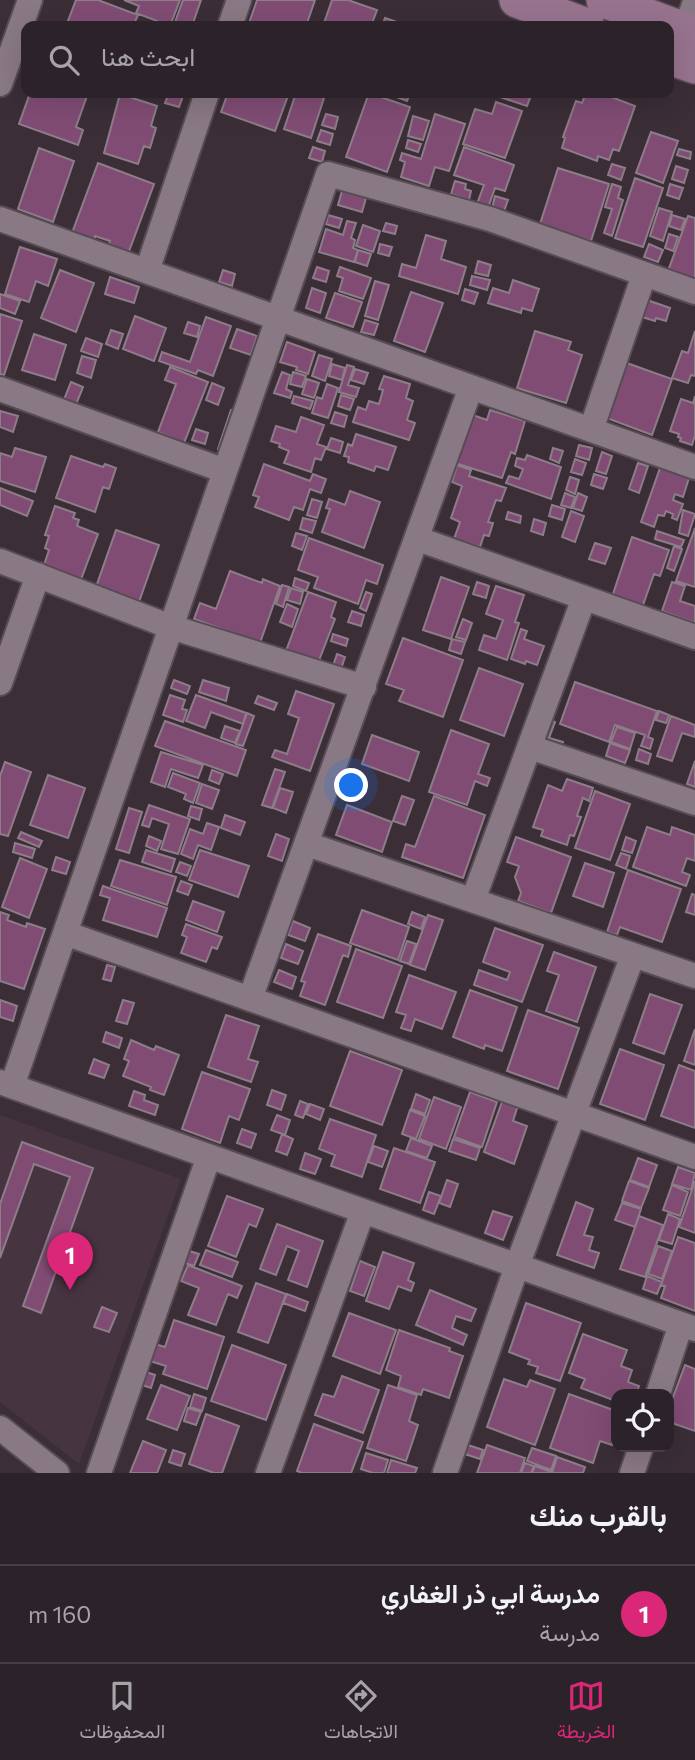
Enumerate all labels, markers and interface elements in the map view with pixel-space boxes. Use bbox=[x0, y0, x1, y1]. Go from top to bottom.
search box bbox=[21, 21, 674, 98]
text: ابحث هنا bbox=[101, 40, 195, 71]
icon: search bbox=[45, 41, 83, 79]
your location bbox=[334, 768, 368, 802]
pin: 1 bbox=[47, 1232, 93, 1290]
map controls bbox=[611, 1389, 674, 1452]
button: locate bbox=[611, 1389, 674, 1452]
text: بالقرب منك bbox=[530, 1495, 667, 1532]
text: مدرسة ابي ذر الغفاري bbox=[381, 1577, 600, 1608]
text: 160 m bbox=[28, 1600, 91, 1628]
text: 1 bbox=[639, 1600, 649, 1628]
text: مدرسة bbox=[539, 1618, 600, 1646]
tab: المحفوظات bbox=[80, 1677, 165, 1748]
tab: الاتجاهات bbox=[324, 1677, 398, 1748]
tab: الخريطة bbox=[557, 1677, 616, 1748]

